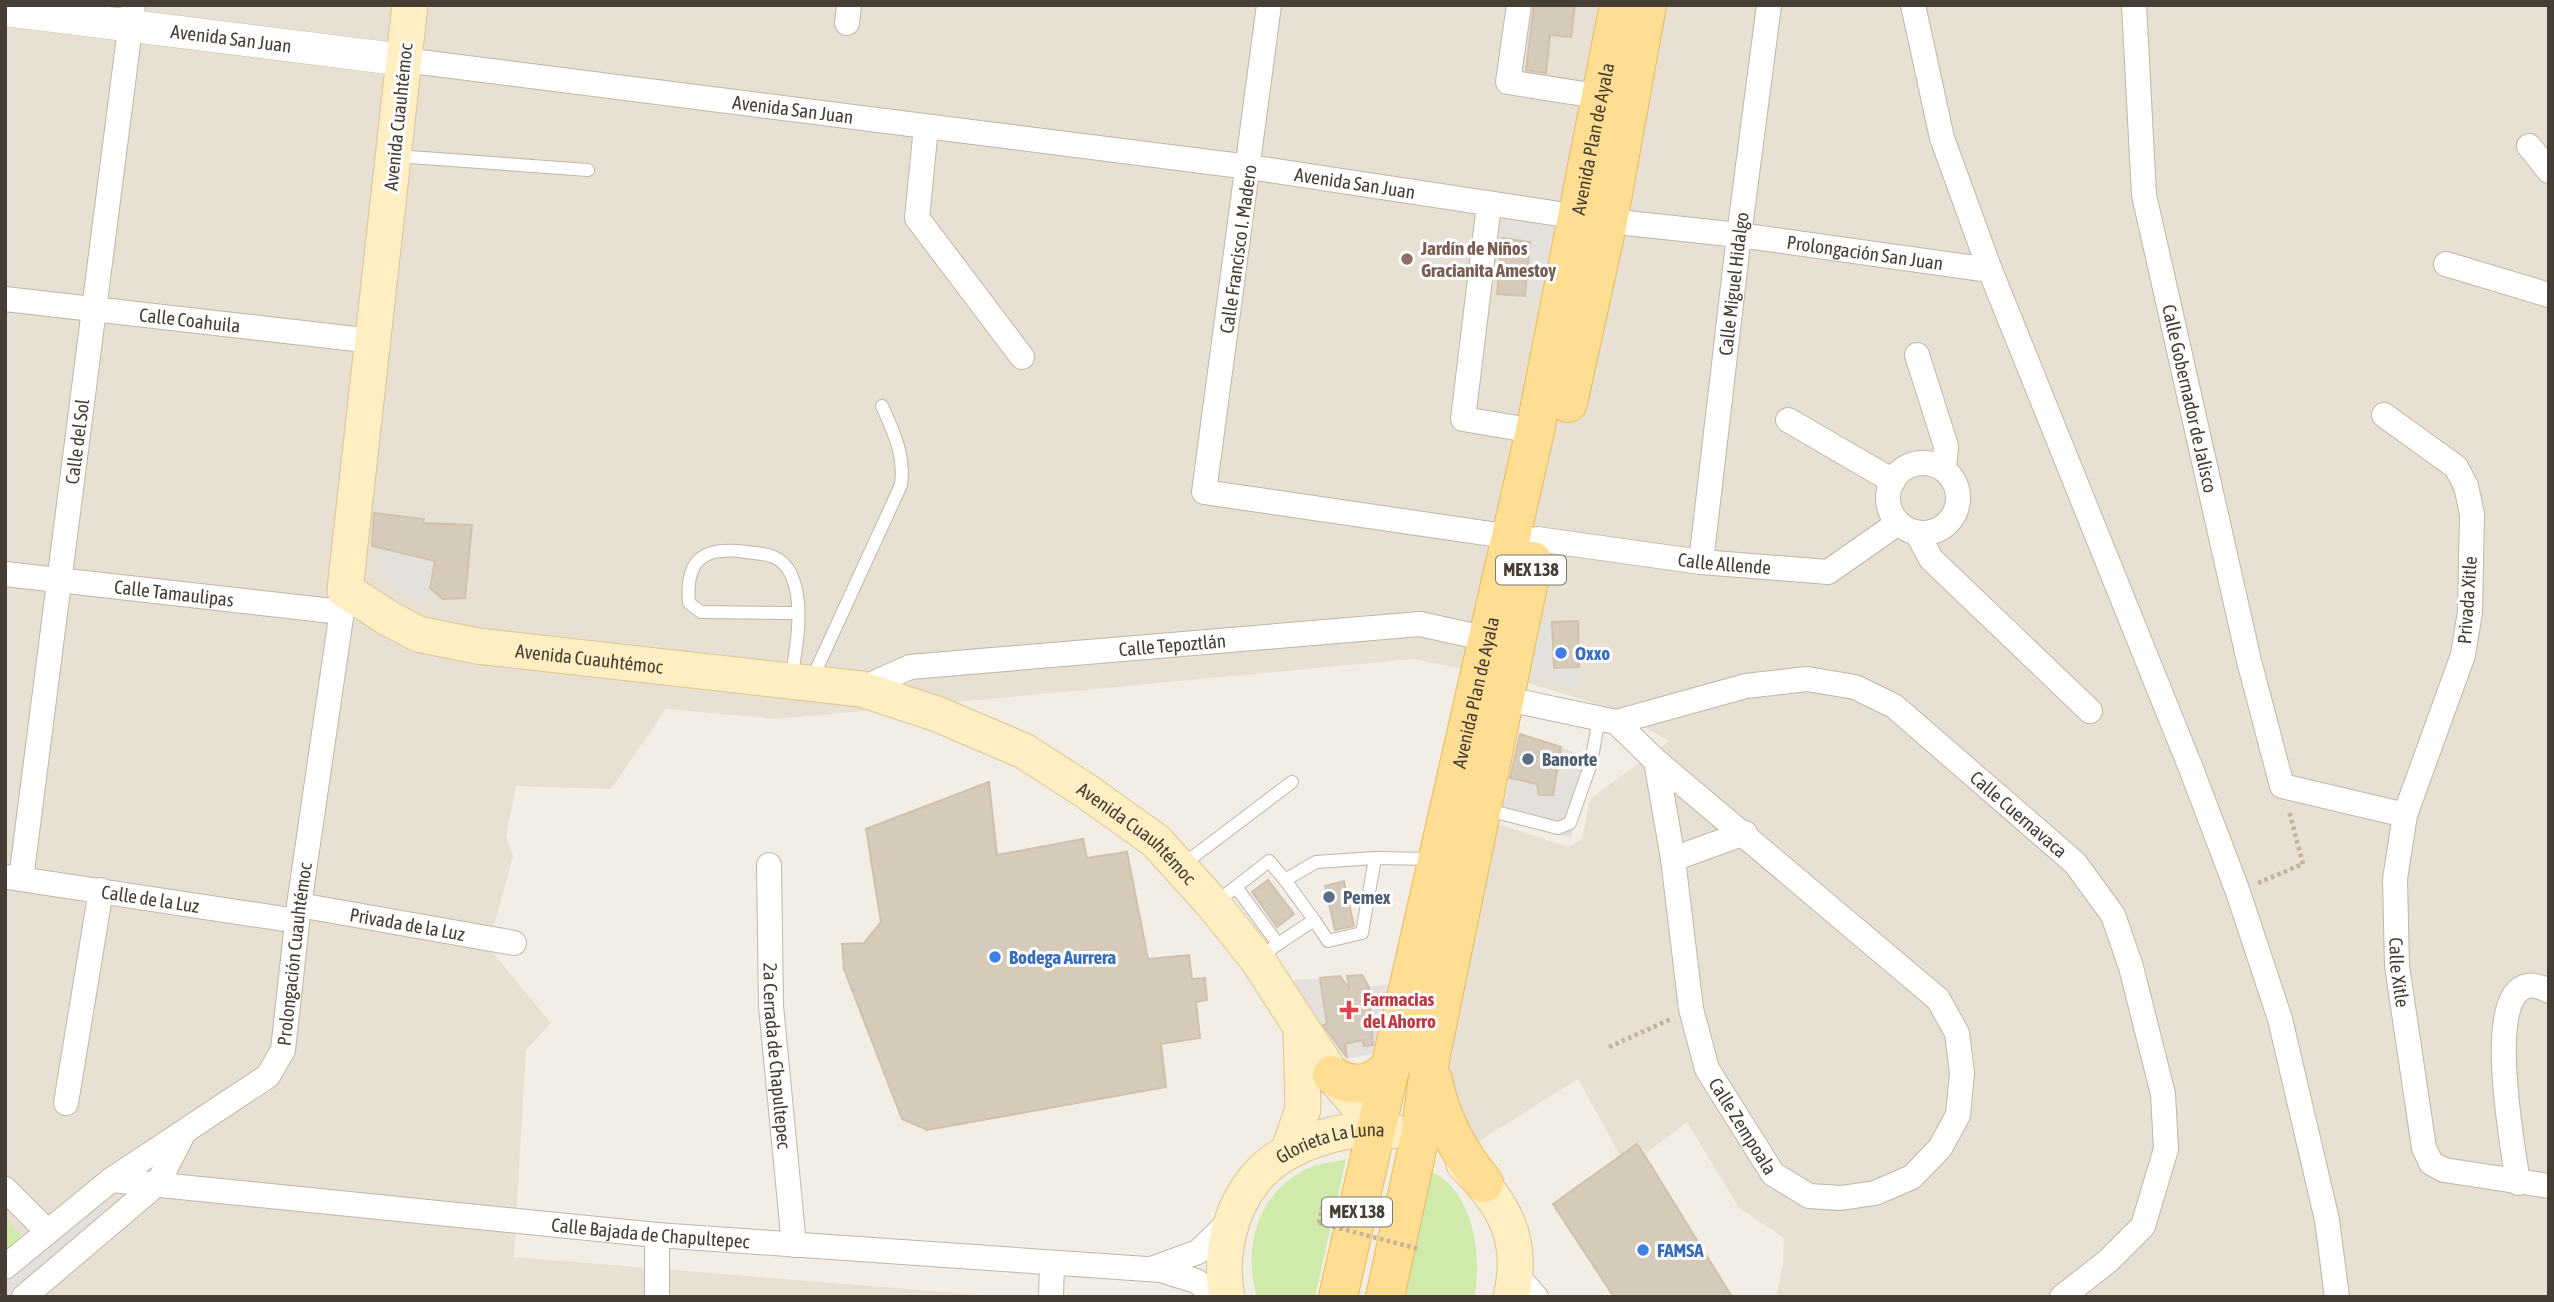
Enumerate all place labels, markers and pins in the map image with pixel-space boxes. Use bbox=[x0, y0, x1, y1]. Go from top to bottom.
place label: Jardín de Niños Gracianita Amestoy bbox=[1420, 237, 1556, 281]
marker: Jardín de Niños Gracianita Amestoy bbox=[1399, 251, 1415, 267]
place label: Oxxo bbox=[1575, 642, 1610, 664]
marker: Oxxo bbox=[1553, 645, 1569, 661]
place label: Banorte bbox=[1542, 748, 1598, 770]
marker: Banorte bbox=[1520, 751, 1536, 767]
place label: Pemex bbox=[1343, 886, 1391, 908]
marker: Pemex bbox=[1321, 889, 1337, 905]
place label: Bodega Aurrera bbox=[1009, 946, 1116, 968]
marker: Bodega Aurrera bbox=[987, 949, 1003, 965]
place label: Farmacias del Ahorro bbox=[1363, 988, 1436, 1032]
marker: Farmacias del Ahorro bbox=[1341, 1002, 1357, 1018]
place label: FAMSA bbox=[1657, 1239, 1704, 1261]
marker: FAMSA bbox=[1635, 1242, 1651, 1258]

